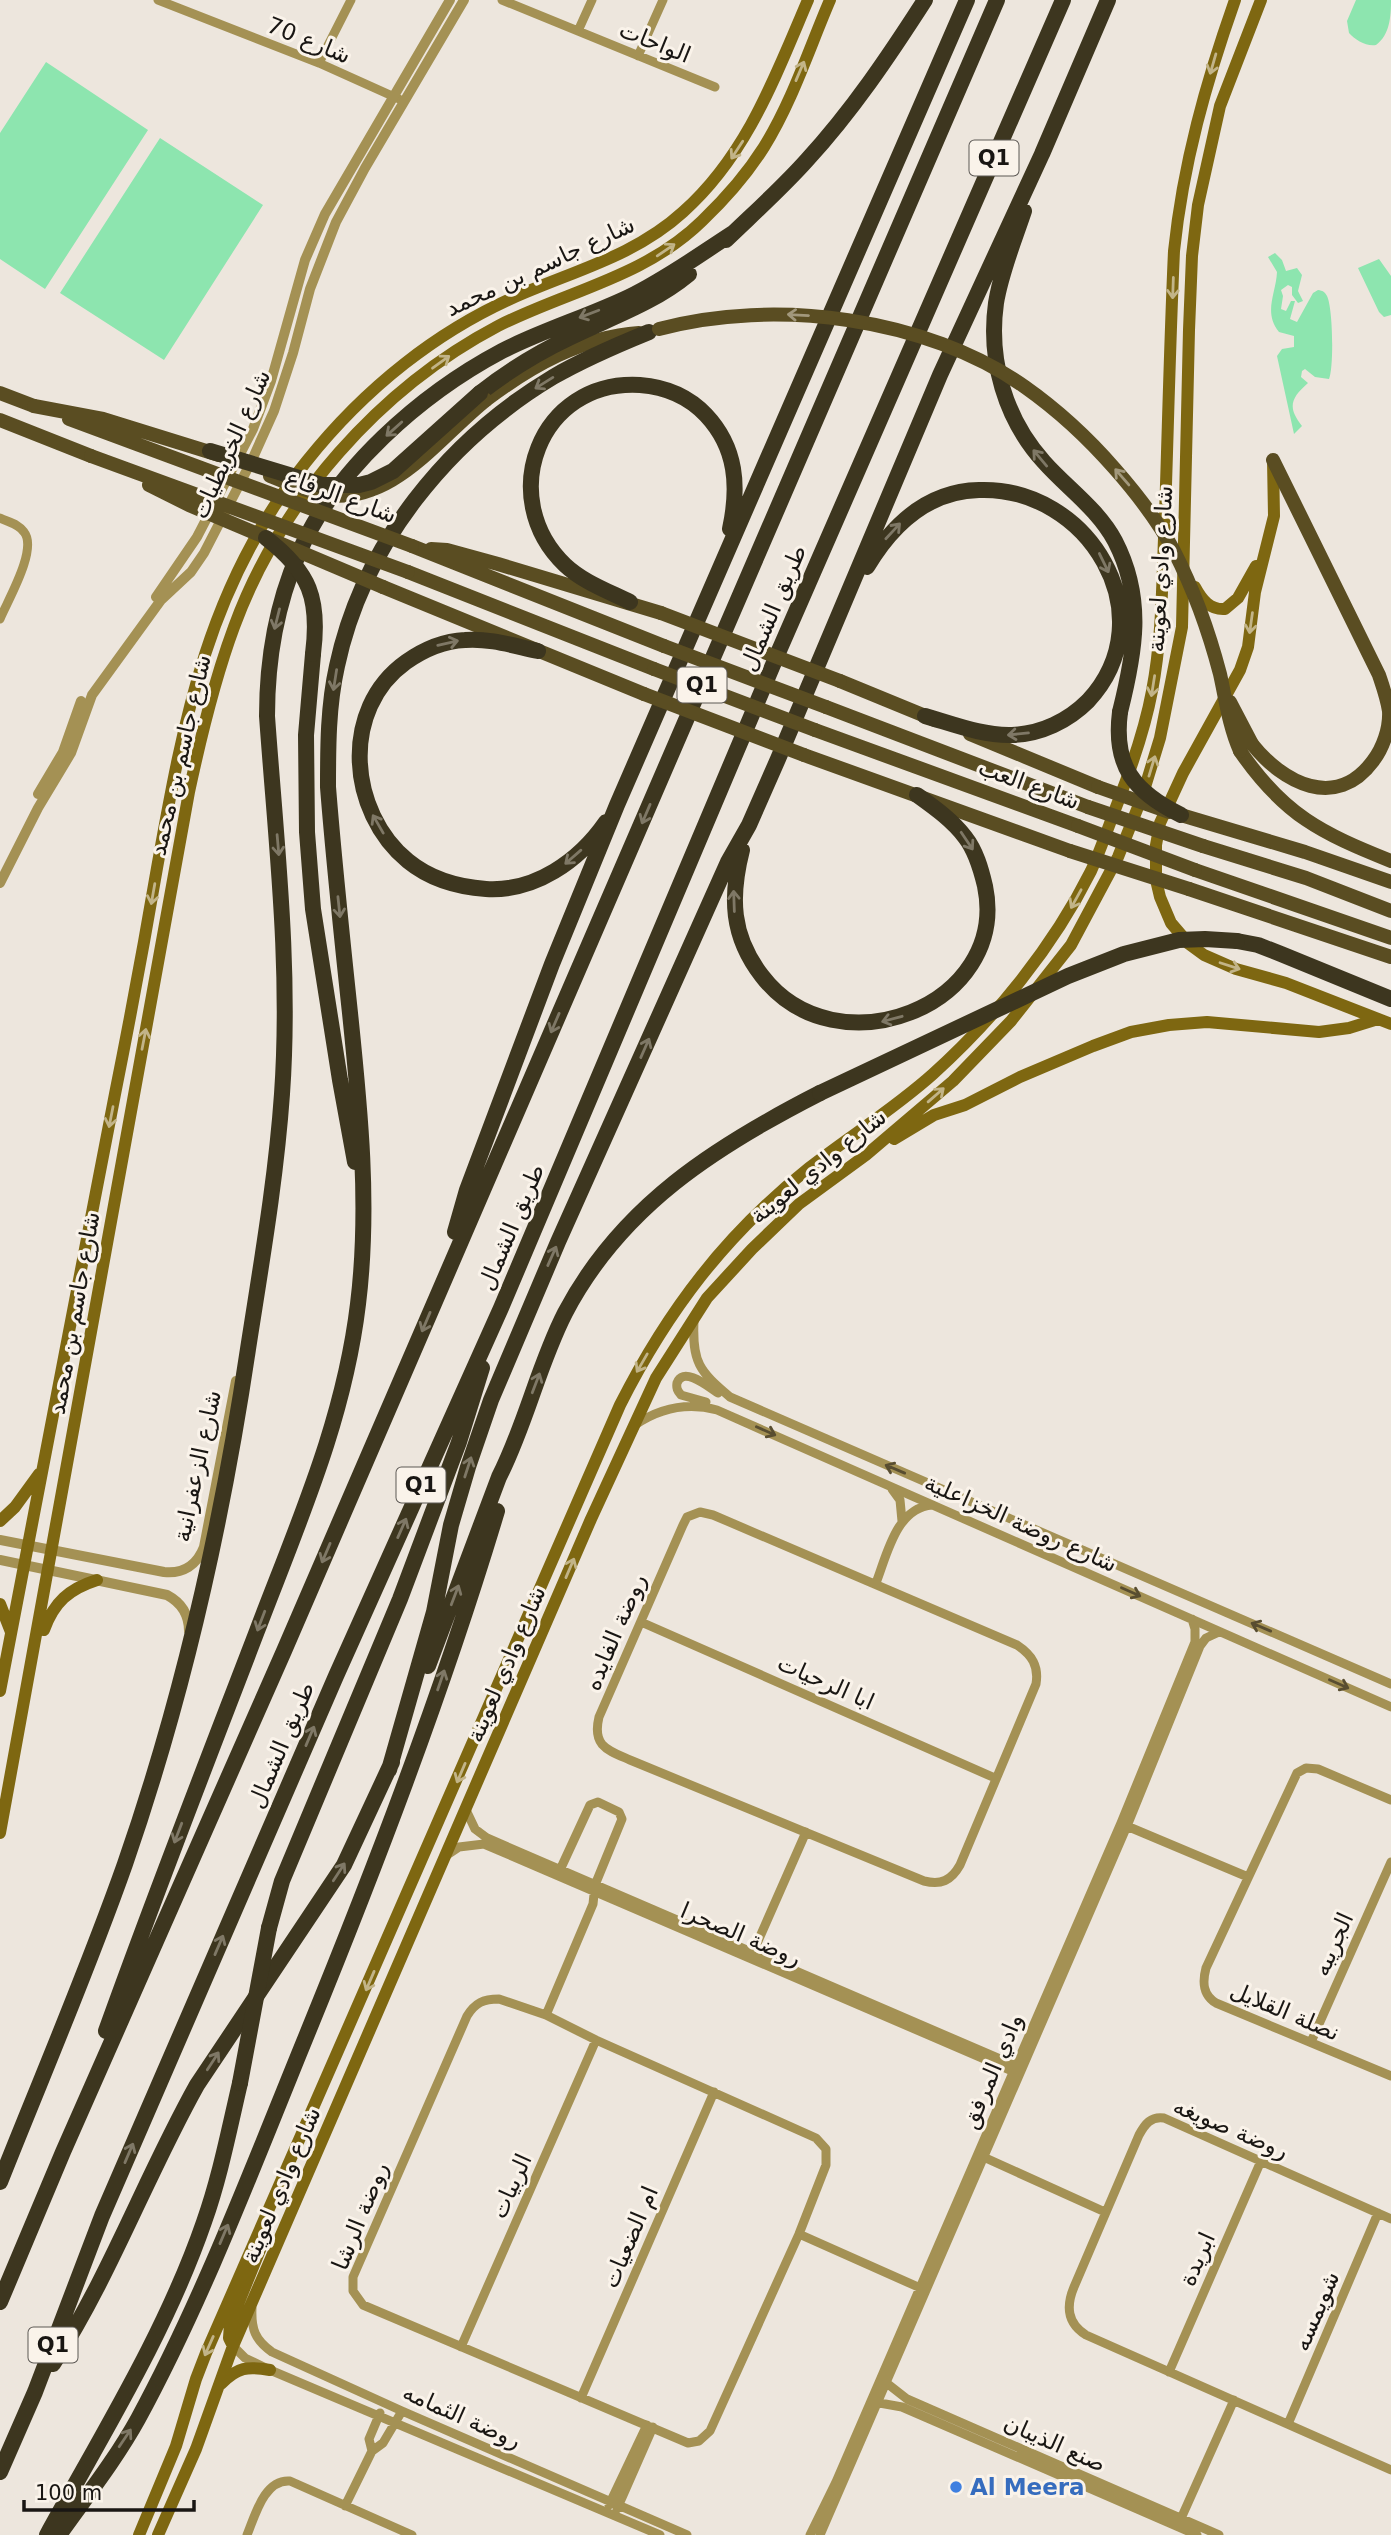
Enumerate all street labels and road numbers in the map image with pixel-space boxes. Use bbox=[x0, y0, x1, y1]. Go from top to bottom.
street label: شارع 70 bbox=[263, 12, 355, 69]
street label: الواحات bbox=[615, 16, 694, 69]
road number: Q1 bbox=[970, 140, 1018, 176]
street label: شارع جاسم بن محمد bbox=[441, 211, 639, 322]
street label: شارع الخريطيات bbox=[187, 366, 276, 523]
street label: شارع الرفاع bbox=[282, 464, 400, 529]
street label: شارع وادي لعوينة bbox=[1143, 485, 1178, 653]
street label: طريق الشمال bbox=[735, 541, 812, 676]
street label: شارع جاسم بن محمد bbox=[144, 652, 217, 858]
road number: Q1 bbox=[678, 668, 726, 702]
street label: شارع العب bbox=[975, 754, 1083, 815]
street label: شارع وادي لعوينة bbox=[745, 1103, 892, 1229]
street label: طريق الشمال bbox=[473, 1160, 550, 1295]
street label: شارع جاسم بن محمد bbox=[43, 1210, 106, 1417]
street label: شارع الزعفرانية bbox=[168, 1388, 227, 1545]
road number: Q1 bbox=[396, 1468, 446, 1502]
street label: شارع روضة الخزاعلية bbox=[920, 1469, 1121, 1578]
street label: روضة الفايده bbox=[579, 1570, 652, 1695]
street label: شارع وادي لعوينة bbox=[461, 1582, 552, 1746]
street label: ابا الرحيات bbox=[773, 1649, 878, 1716]
street label: طريق الشمال bbox=[243, 1678, 320, 1813]
street label: روضة الصحرا bbox=[676, 1897, 805, 1972]
street label: الجريبه bbox=[1308, 1908, 1359, 1980]
street label: نصلة القلايل bbox=[1226, 1976, 1344, 2046]
street label: وادي المرفق bbox=[956, 2009, 1029, 2133]
street label: روضة صويغه bbox=[1169, 2092, 1293, 2165]
street label: شارع وادي لعوينة bbox=[236, 2103, 327, 2267]
street label: الربيات bbox=[485, 2150, 538, 2223]
street label: روضة الرشا bbox=[327, 2158, 394, 2274]
street label: ام الضعيات bbox=[597, 2182, 664, 2292]
street label: ابريدة bbox=[1174, 2228, 1221, 2290]
street label: شويمسه bbox=[1288, 2267, 1345, 2355]
road number: Q1 bbox=[28, 2328, 78, 2362]
street label: روضة الثمامه bbox=[398, 2378, 525, 2455]
street label: صنع الذيبان bbox=[1000, 2409, 1110, 2478]

